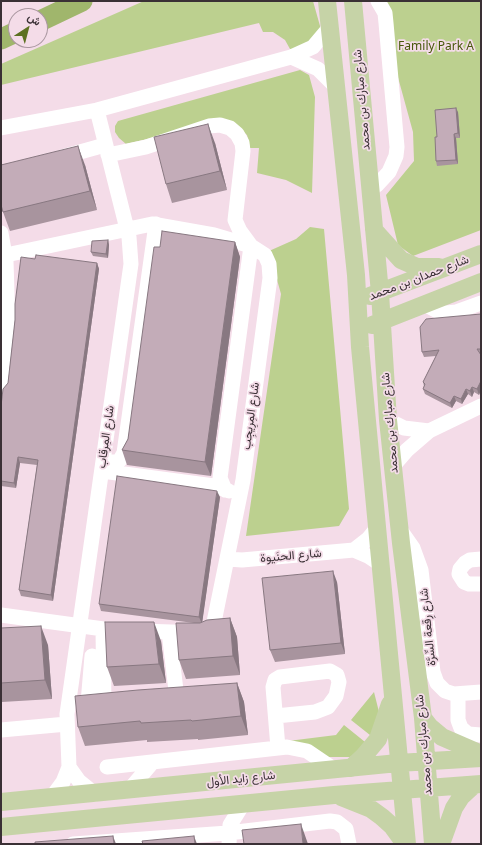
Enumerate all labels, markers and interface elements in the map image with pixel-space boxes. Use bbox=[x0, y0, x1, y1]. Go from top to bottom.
north arrow bbox=[8, 8, 48, 48]
text: ش bbox=[25, 9, 45, 29]
park label: Family Park A bbox=[398, 40, 474, 54]
street label: شارع مبارك بن محمد bbox=[350, 49, 374, 151]
street label: شارع حمدان بن محمد bbox=[367, 252, 471, 304]
street label: شارع مبارك بن محمد bbox=[378, 372, 402, 474]
street label: شارع المِرِيجِب bbox=[239, 381, 263, 451]
street label: شارع المِرقاب bbox=[94, 405, 118, 469]
street label: شارع الحنَيوة bbox=[260, 546, 322, 566]
street label: شارع رِقعة السِّرَّة bbox=[417, 588, 439, 666]
street label: شارع مبارك بن محمد bbox=[412, 694, 436, 796]
street label: شارع زايد الأول bbox=[206, 768, 276, 790]

